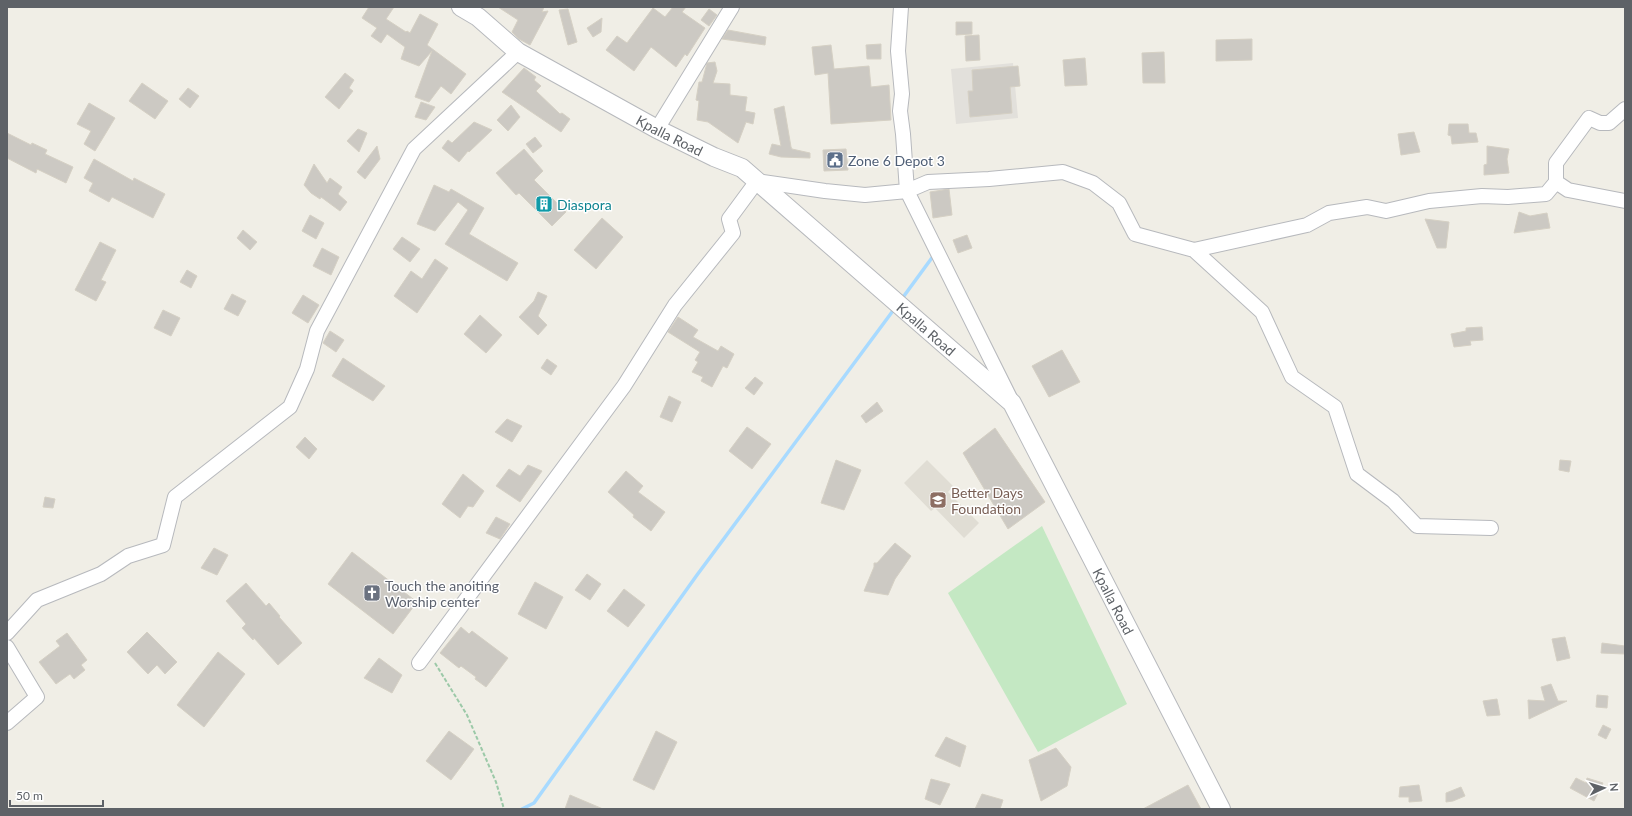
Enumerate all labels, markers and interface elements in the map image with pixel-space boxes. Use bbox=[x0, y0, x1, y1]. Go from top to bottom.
street label: Kpalla Road bbox=[634, 111, 706, 159]
public building icon: Zone 6 Depot 3 bbox=[825, 150, 845, 170]
place label: Zone 6 Depot 3 bbox=[848, 152, 945, 169]
building icon: Diaspora bbox=[534, 194, 554, 214]
place label: Diaspora bbox=[557, 196, 612, 213]
street label: Kpalla Road bbox=[894, 298, 959, 359]
place label: Better Days Foundation bbox=[951, 484, 1023, 517]
school or university icon: Better Days Foundation bbox=[928, 490, 948, 510]
street label: Kpalla Road bbox=[1090, 565, 1138, 637]
place label: Touch the anoiting Worship center bbox=[385, 577, 499, 610]
church icon: Touch the anoiting Worship center bbox=[362, 583, 382, 603]
north arrow bbox=[1584, 768, 1624, 808]
scale bar bbox=[10, 782, 103, 808]
text: N bbox=[1608, 783, 1621, 792]
text: 50 m bbox=[16, 788, 43, 803]

